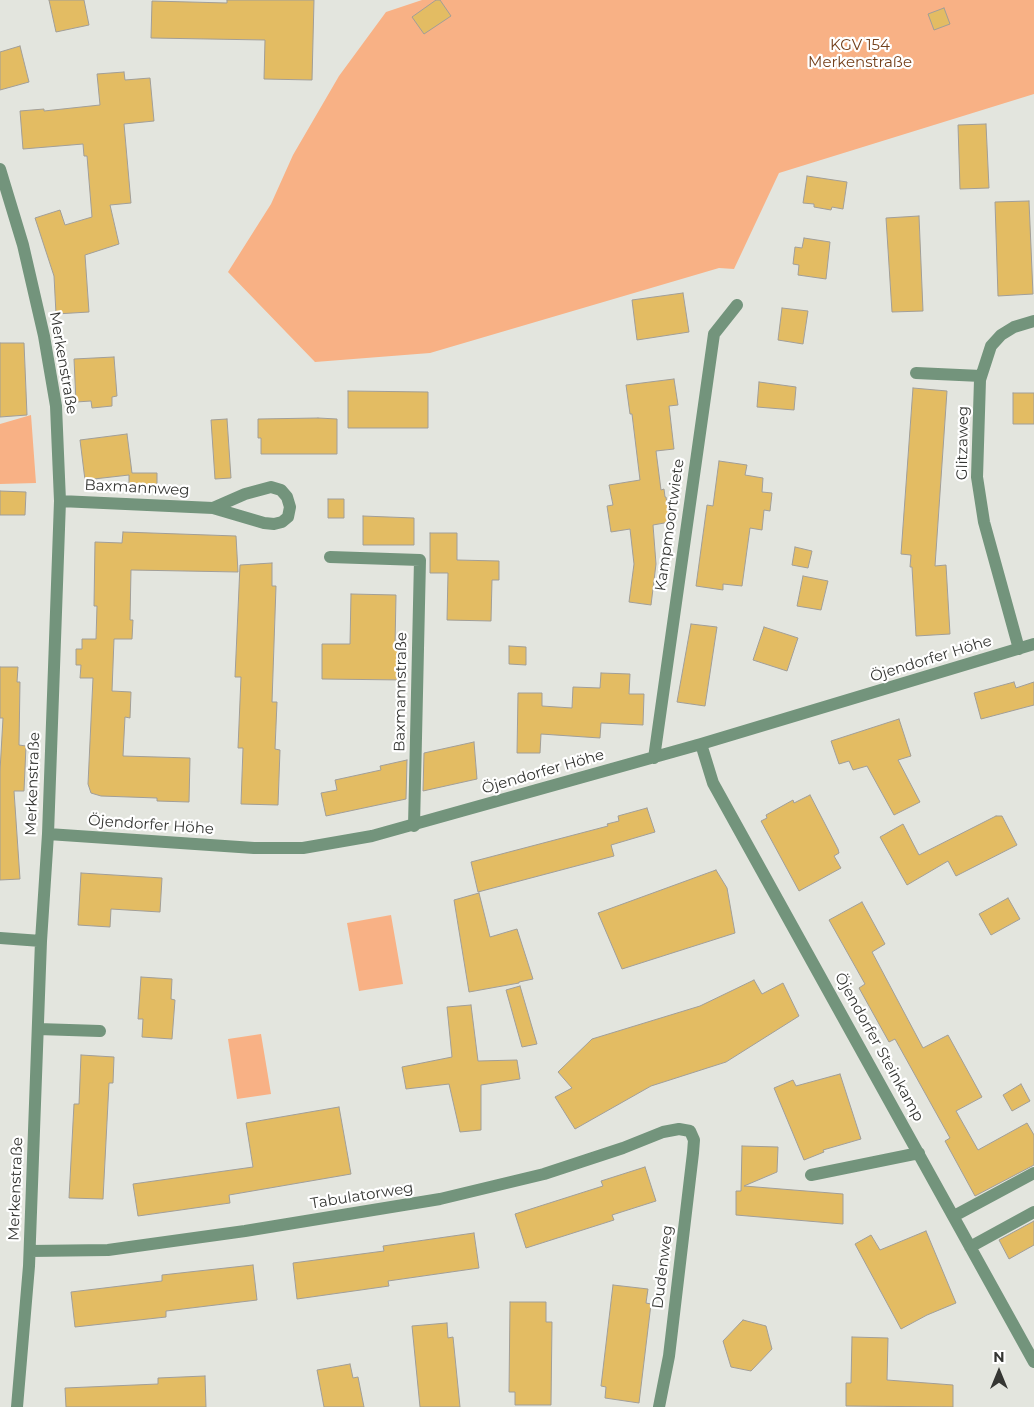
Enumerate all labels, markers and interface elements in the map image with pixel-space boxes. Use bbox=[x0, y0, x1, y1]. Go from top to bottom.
park label: KGV 154 Merkenstraße bbox=[808, 37, 912, 72]
street label: Merkenstraße bbox=[45, 310, 81, 416]
street label: Glitzaweg bbox=[953, 406, 973, 480]
street label: Kampmoortwiete bbox=[652, 458, 688, 592]
street label: Baxmannweg bbox=[84, 476, 190, 500]
street label: Baxmannstraße bbox=[391, 632, 411, 752]
street label: Öjendorfer Höhe bbox=[868, 632, 994, 686]
street label: Merkenstraße bbox=[22, 732, 44, 836]
street label: Öjendorfer Höhe bbox=[480, 746, 606, 798]
street label: Öjendorfer Höhe bbox=[87, 812, 215, 838]
street label: Öjendorfer Steinkamp bbox=[831, 969, 927, 1125]
street label: Merkenstraße bbox=[5, 1137, 27, 1241]
street label: Tabulatorweg bbox=[309, 1179, 415, 1213]
street label: Dudenweg bbox=[649, 1224, 677, 1310]
north arrow bbox=[974, 1347, 1024, 1397]
text: N bbox=[993, 1348, 1005, 1366]

